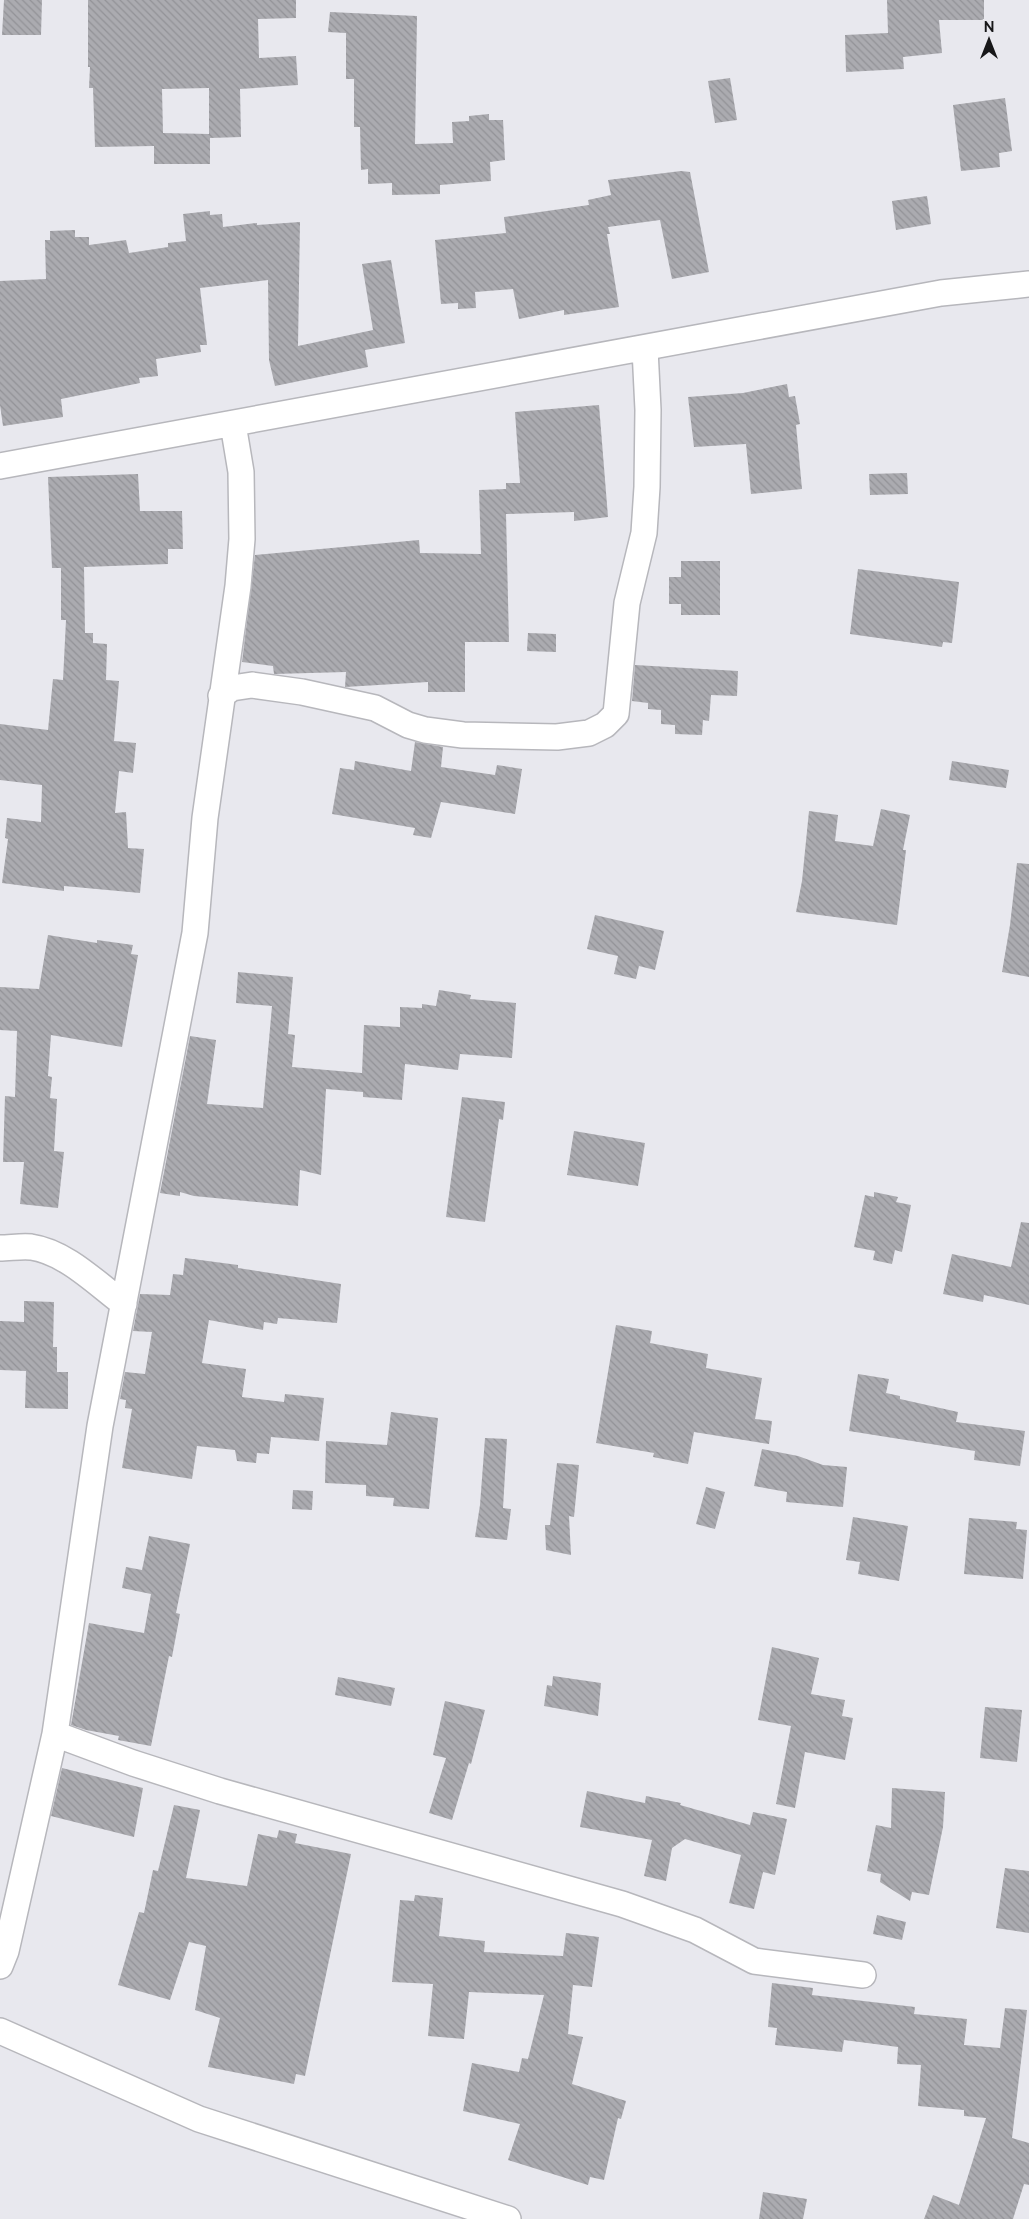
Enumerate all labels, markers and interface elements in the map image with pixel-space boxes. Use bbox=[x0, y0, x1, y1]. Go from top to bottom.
north arrow bbox=[964, 15, 1014, 65]
text: N bbox=[984, 19, 994, 35]

